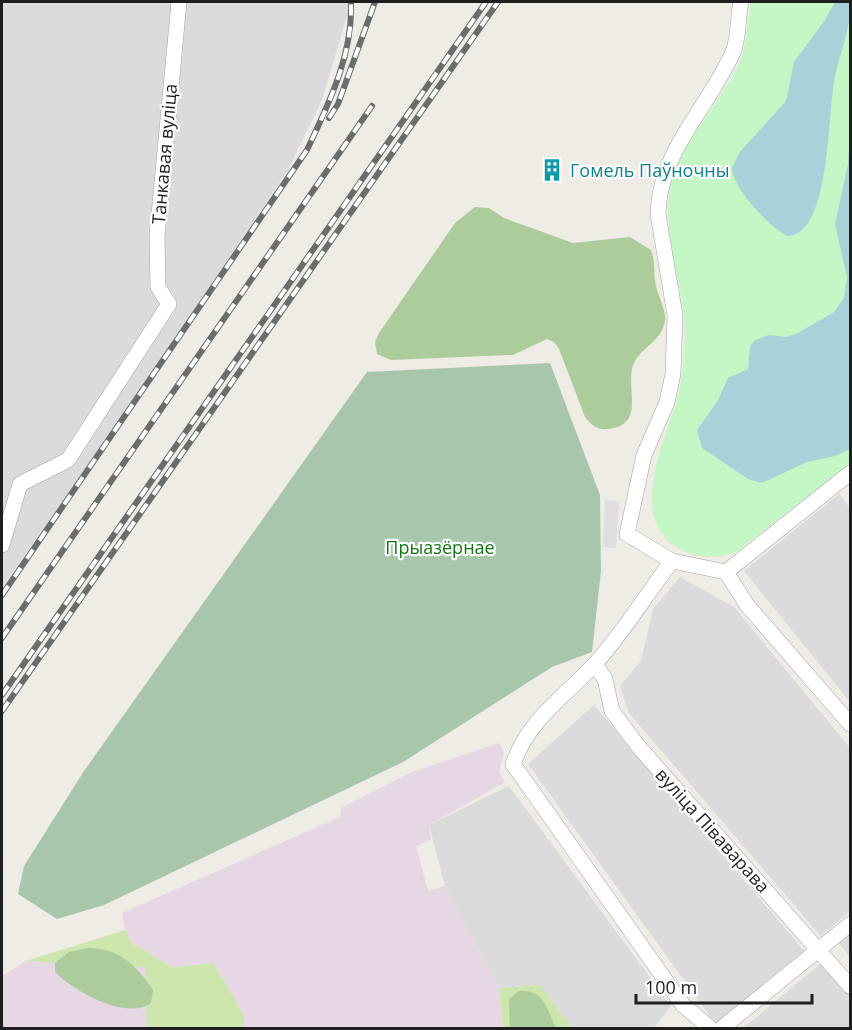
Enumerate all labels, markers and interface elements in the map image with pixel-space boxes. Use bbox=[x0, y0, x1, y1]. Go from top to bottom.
street label: Танкавая вуліца bbox=[146, 83, 182, 225]
building icon: Гомель Паўночны bbox=[539, 157, 565, 183]
place label: Гомель Паўночны bbox=[570, 158, 730, 182]
park label: Прыазёрнае bbox=[385, 535, 495, 559]
street label: вуліца Піваварава bbox=[651, 763, 775, 897]
scale bar bbox=[636, 967, 812, 1005]
text: 100 m bbox=[645, 975, 697, 999]

